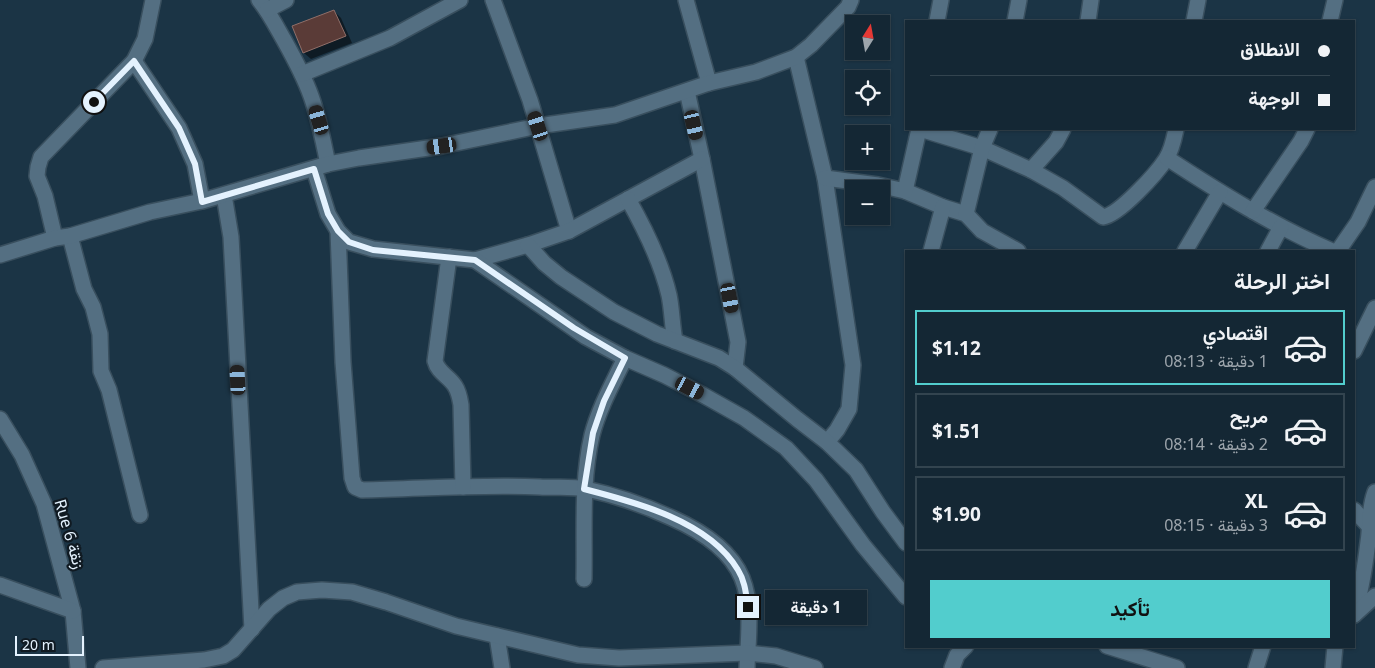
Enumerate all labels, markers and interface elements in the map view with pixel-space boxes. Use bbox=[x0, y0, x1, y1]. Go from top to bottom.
north arrow bbox=[845, 15, 890, 60]
map controls bbox=[845, 15, 890, 225]
text: الانطلاق bbox=[1240, 36, 1300, 62]
button: locate bbox=[845, 70, 890, 115]
text: الوجهة bbox=[1248, 85, 1300, 111]
route start bbox=[83, 91, 105, 113]
car bbox=[307, 103, 330, 137]
car bbox=[526, 109, 549, 143]
car bbox=[683, 109, 704, 141]
button: + bbox=[845, 125, 890, 170]
car bbox=[426, 136, 457, 156]
button: − bbox=[845, 180, 890, 225]
text: اختر الرحلة bbox=[1234, 265, 1330, 295]
car bbox=[719, 282, 740, 314]
text: اقتصادي bbox=[1203, 320, 1268, 346]
icon: car bbox=[1283, 325, 1328, 370]
text: $1.12 bbox=[932, 335, 981, 361]
text: 1 دقيقة · 08:13 bbox=[1164, 350, 1268, 372]
car bbox=[229, 365, 246, 395]
car bbox=[673, 375, 706, 401]
text: مريح bbox=[1230, 403, 1268, 429]
icon: car bbox=[1283, 408, 1328, 453]
text: $1.51 bbox=[932, 418, 981, 444]
text: 2 دقيقة · 08:14 bbox=[1164, 433, 1268, 455]
text: XL bbox=[1245, 488, 1268, 514]
icon: car bbox=[1283, 491, 1328, 536]
street label: Rue 6 زنقة bbox=[50, 497, 90, 571]
text: $1.90 bbox=[932, 501, 981, 527]
text: 3 دقيقة · 08:15 bbox=[1164, 514, 1268, 536]
button: تأكيد bbox=[930, 580, 1330, 638]
callout: 1 دقيقة bbox=[766, 590, 868, 624]
route end bbox=[737, 596, 759, 618]
text: 1 دقيقة bbox=[790, 596, 842, 618]
scale bar bbox=[15, 633, 84, 656]
text: 20 m bbox=[22, 635, 55, 654]

